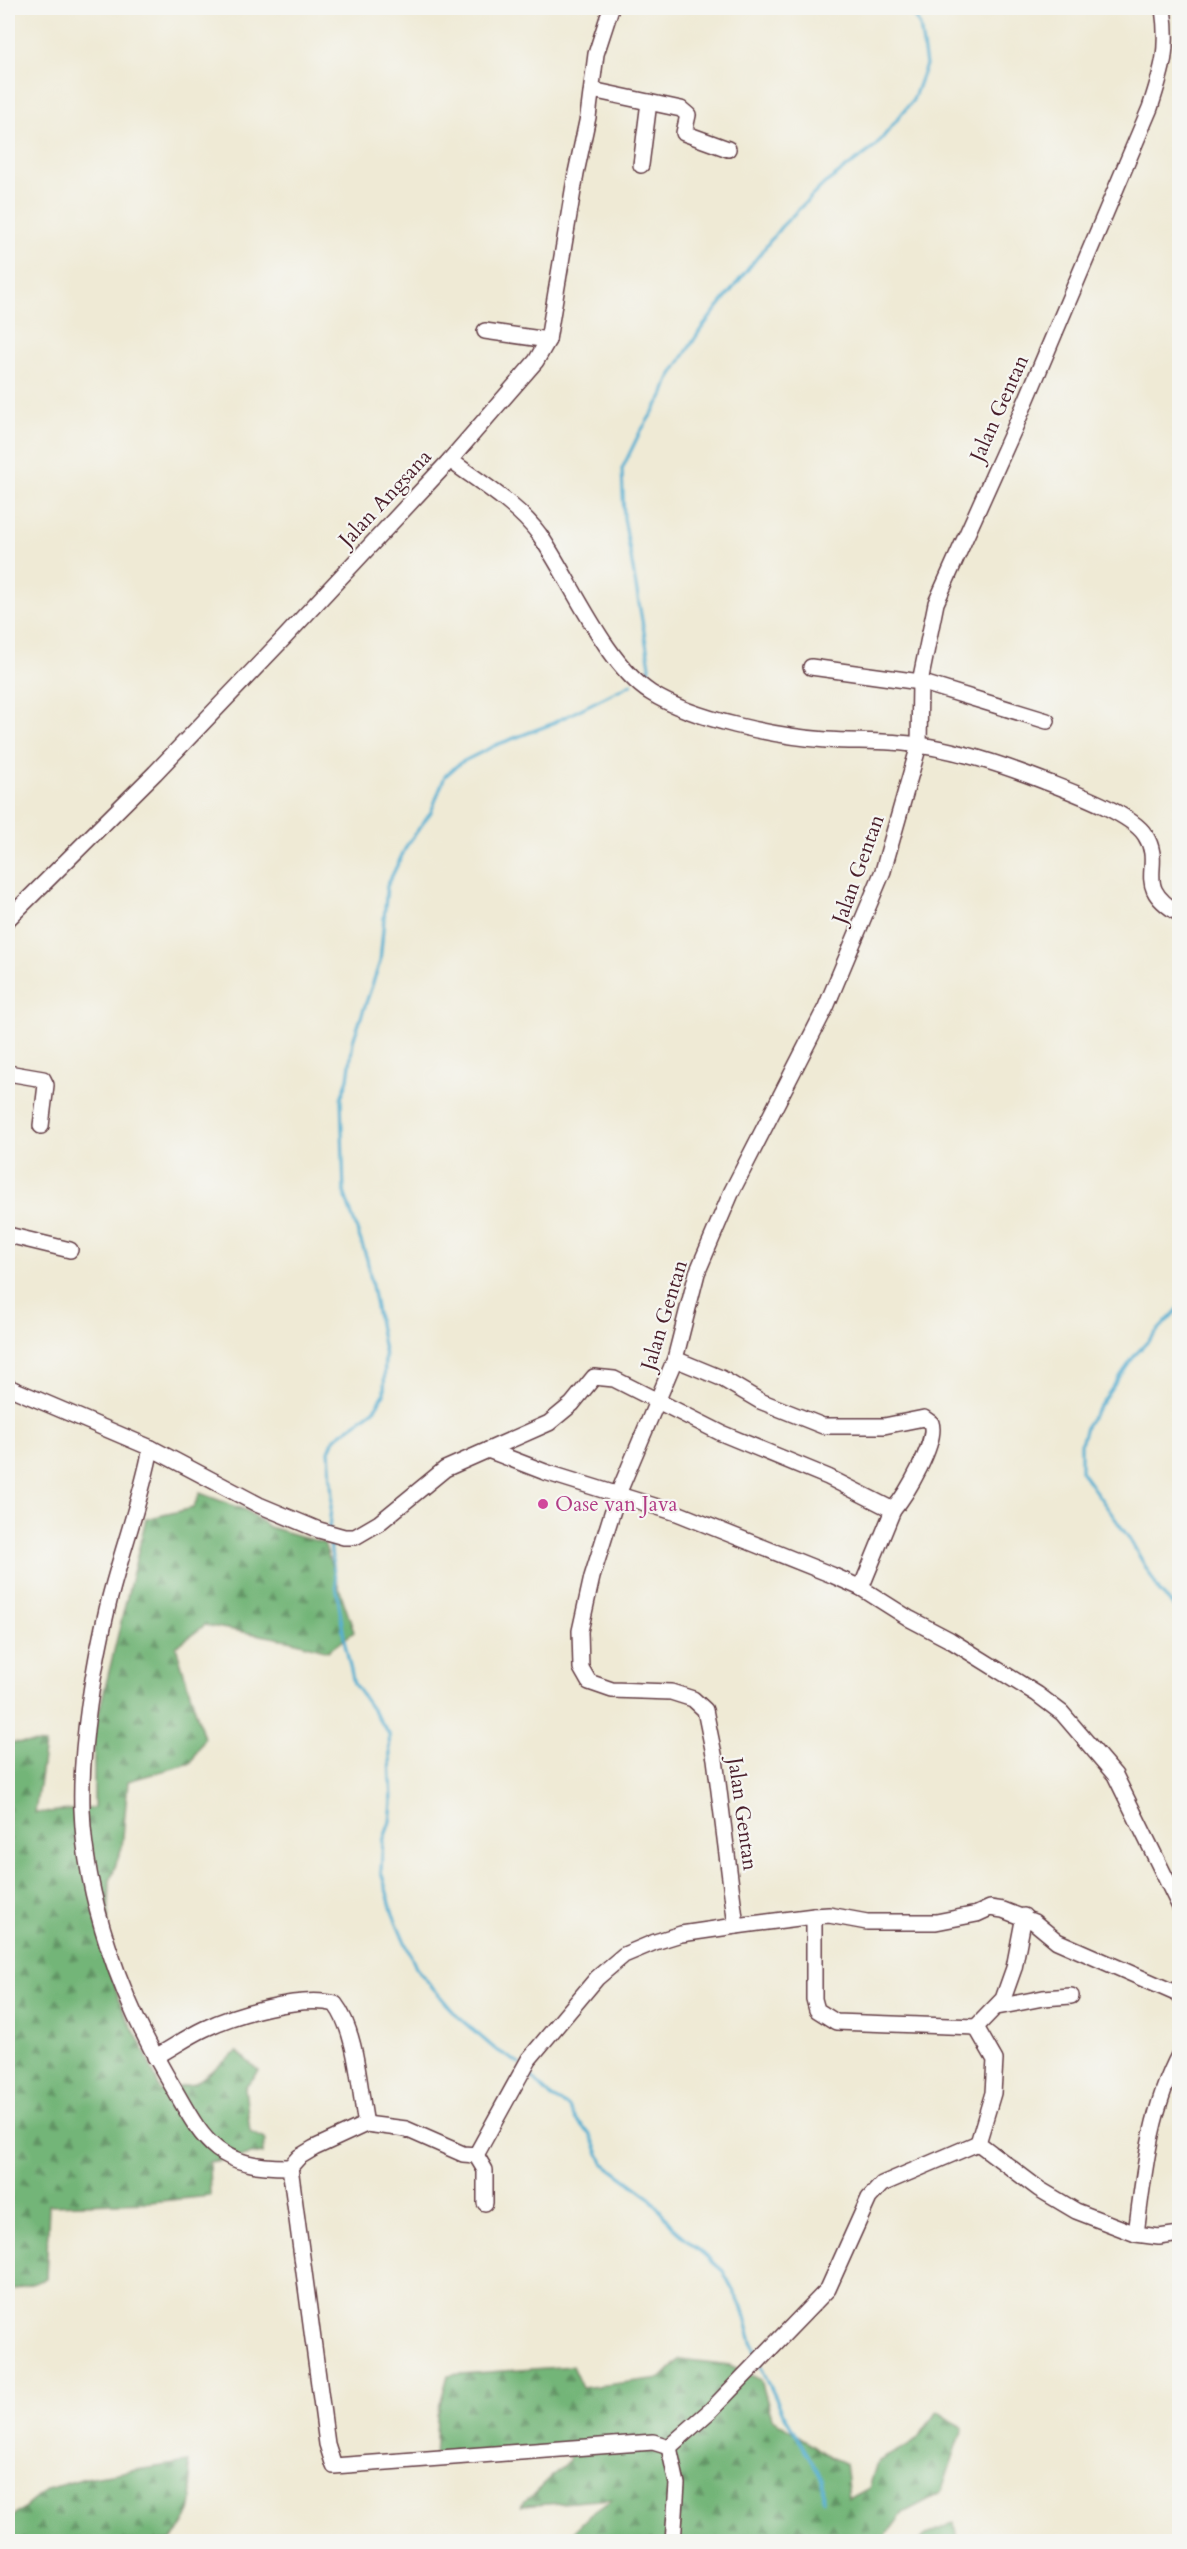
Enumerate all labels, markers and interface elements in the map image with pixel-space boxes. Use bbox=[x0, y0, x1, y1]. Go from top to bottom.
street label: Jalan Gentan bbox=[962, 350, 1036, 469]
street label: Jalan Angsana bbox=[330, 443, 438, 556]
street label: Jalan Gentan bbox=[824, 811, 892, 930]
street label: Jalan Gentan bbox=[633, 1256, 695, 1377]
place label: Oase van Java bbox=[555, 1490, 678, 1519]
marker: Oase van Java bbox=[536, 1497, 550, 1511]
street label: Jalan Gentan bbox=[720, 1753, 765, 1873]

